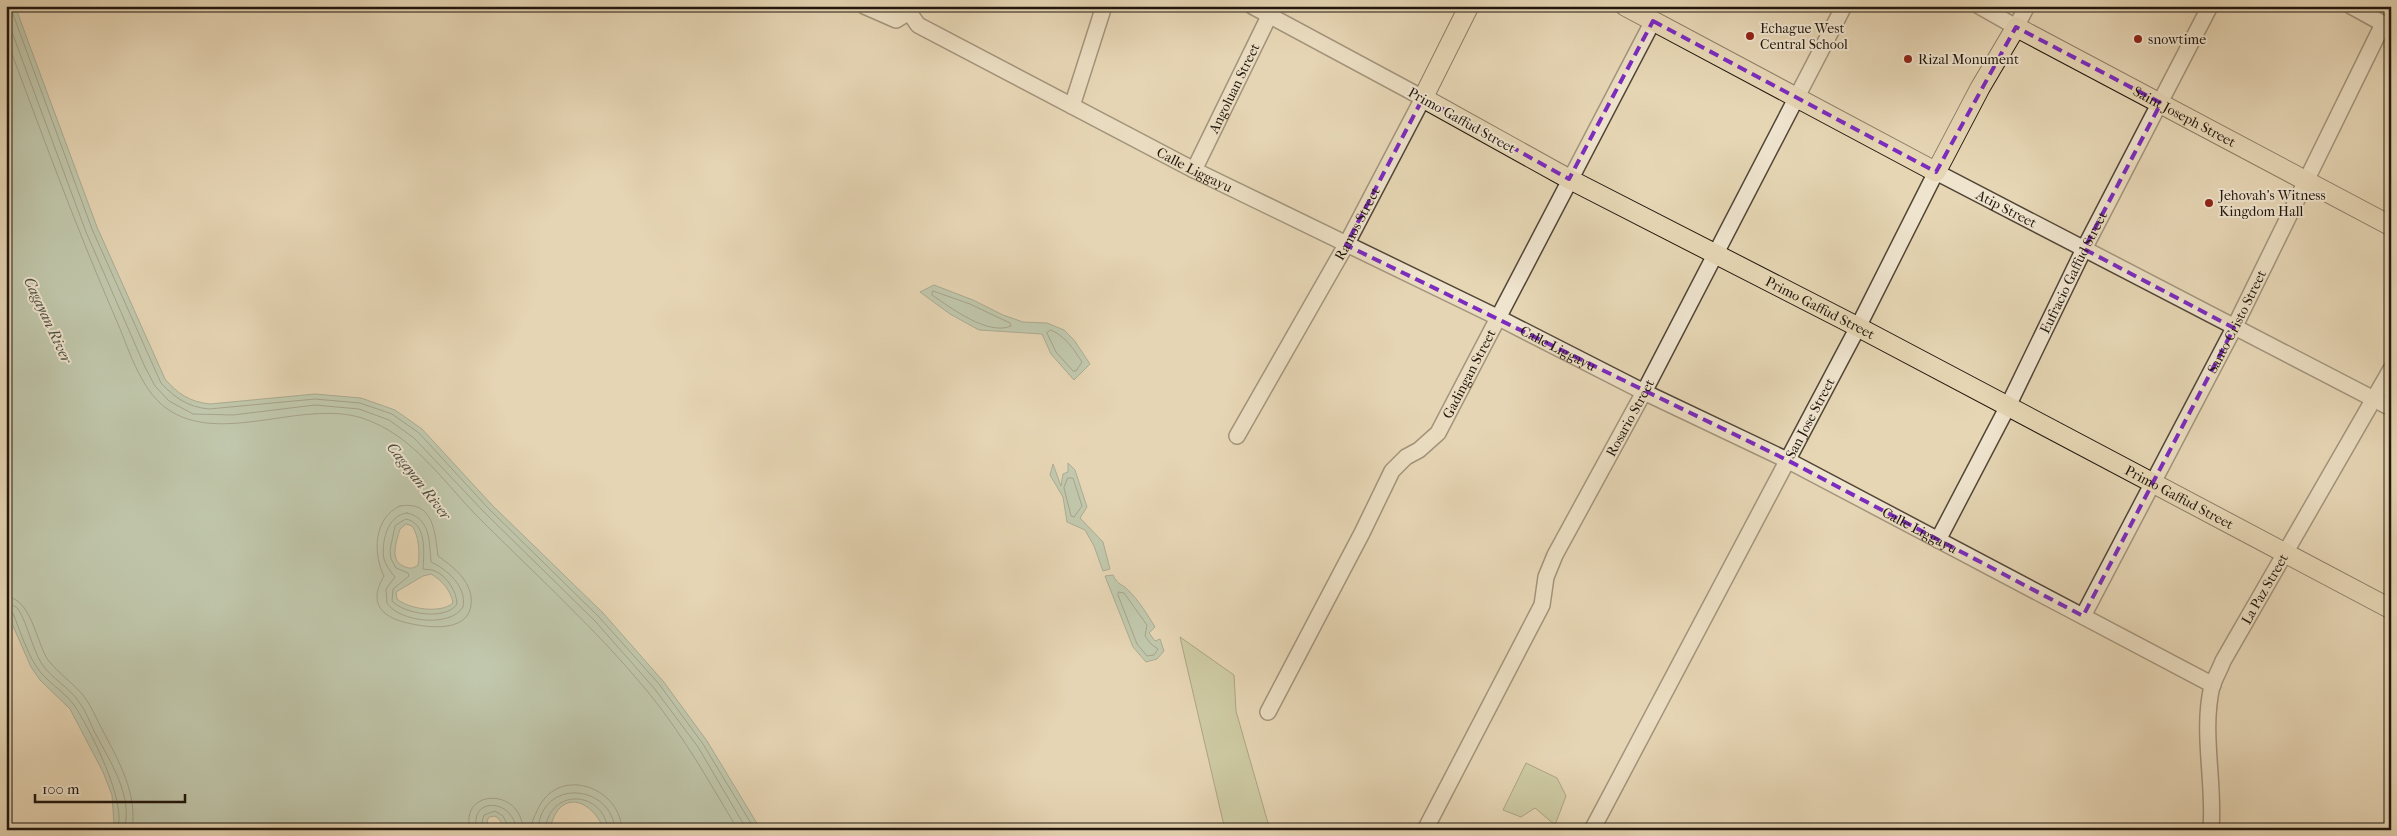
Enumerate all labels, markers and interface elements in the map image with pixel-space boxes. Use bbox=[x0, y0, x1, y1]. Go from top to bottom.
place label: Echague West Central School bbox=[1760, 20, 1848, 53]
marker: Echague West Central School bbox=[1744, 30, 1756, 42]
place label: snowtime bbox=[2148, 31, 2206, 48]
marker: snowtime bbox=[2132, 33, 2144, 45]
street label: Angoluan Street bbox=[1205, 41, 1263, 137]
place label: Rizal Monument bbox=[1918, 51, 2019, 68]
marker: Rizal Monument bbox=[1902, 53, 1914, 65]
street label: Saint Joseph Street bbox=[2130, 83, 2238, 151]
street label: Primo Gaffud Street bbox=[1405, 84, 1518, 157]
street label: Calle Liggayu bbox=[1154, 144, 1235, 196]
street label: Ramos Street bbox=[1331, 184, 1384, 264]
street label: Atip Street bbox=[1972, 186, 2039, 232]
place label: Jehovah's Witness Kingdom Hall bbox=[2218, 187, 2326, 220]
marker: Jehovah's Witness Kingdom Hall bbox=[2203, 197, 2215, 209]
street label: Eufracio Gaffud Street bbox=[2036, 209, 2111, 336]
street label: Santo Cristo Street bbox=[2204, 267, 2270, 376]
street label: Primo Gaffud Street bbox=[1762, 273, 1877, 343]
water label: Cagayan River bbox=[20, 274, 76, 367]
street label: Calle Liggayu bbox=[1517, 322, 1599, 375]
street label: Gadingan Street bbox=[1439, 326, 1500, 421]
street label: San Jose Street bbox=[1782, 375, 1839, 462]
street label: Rosario Street bbox=[1602, 376, 1658, 460]
water label: Cagayan River bbox=[383, 439, 456, 524]
street label: Primo Gaffud Street bbox=[2122, 462, 2236, 533]
street label: Calle Liggayu bbox=[1879, 504, 1960, 557]
street label: La Paz Street bbox=[2238, 551, 2292, 628]
scale bar bbox=[35, 771, 185, 803]
text: 100 m bbox=[42, 780, 80, 798]

